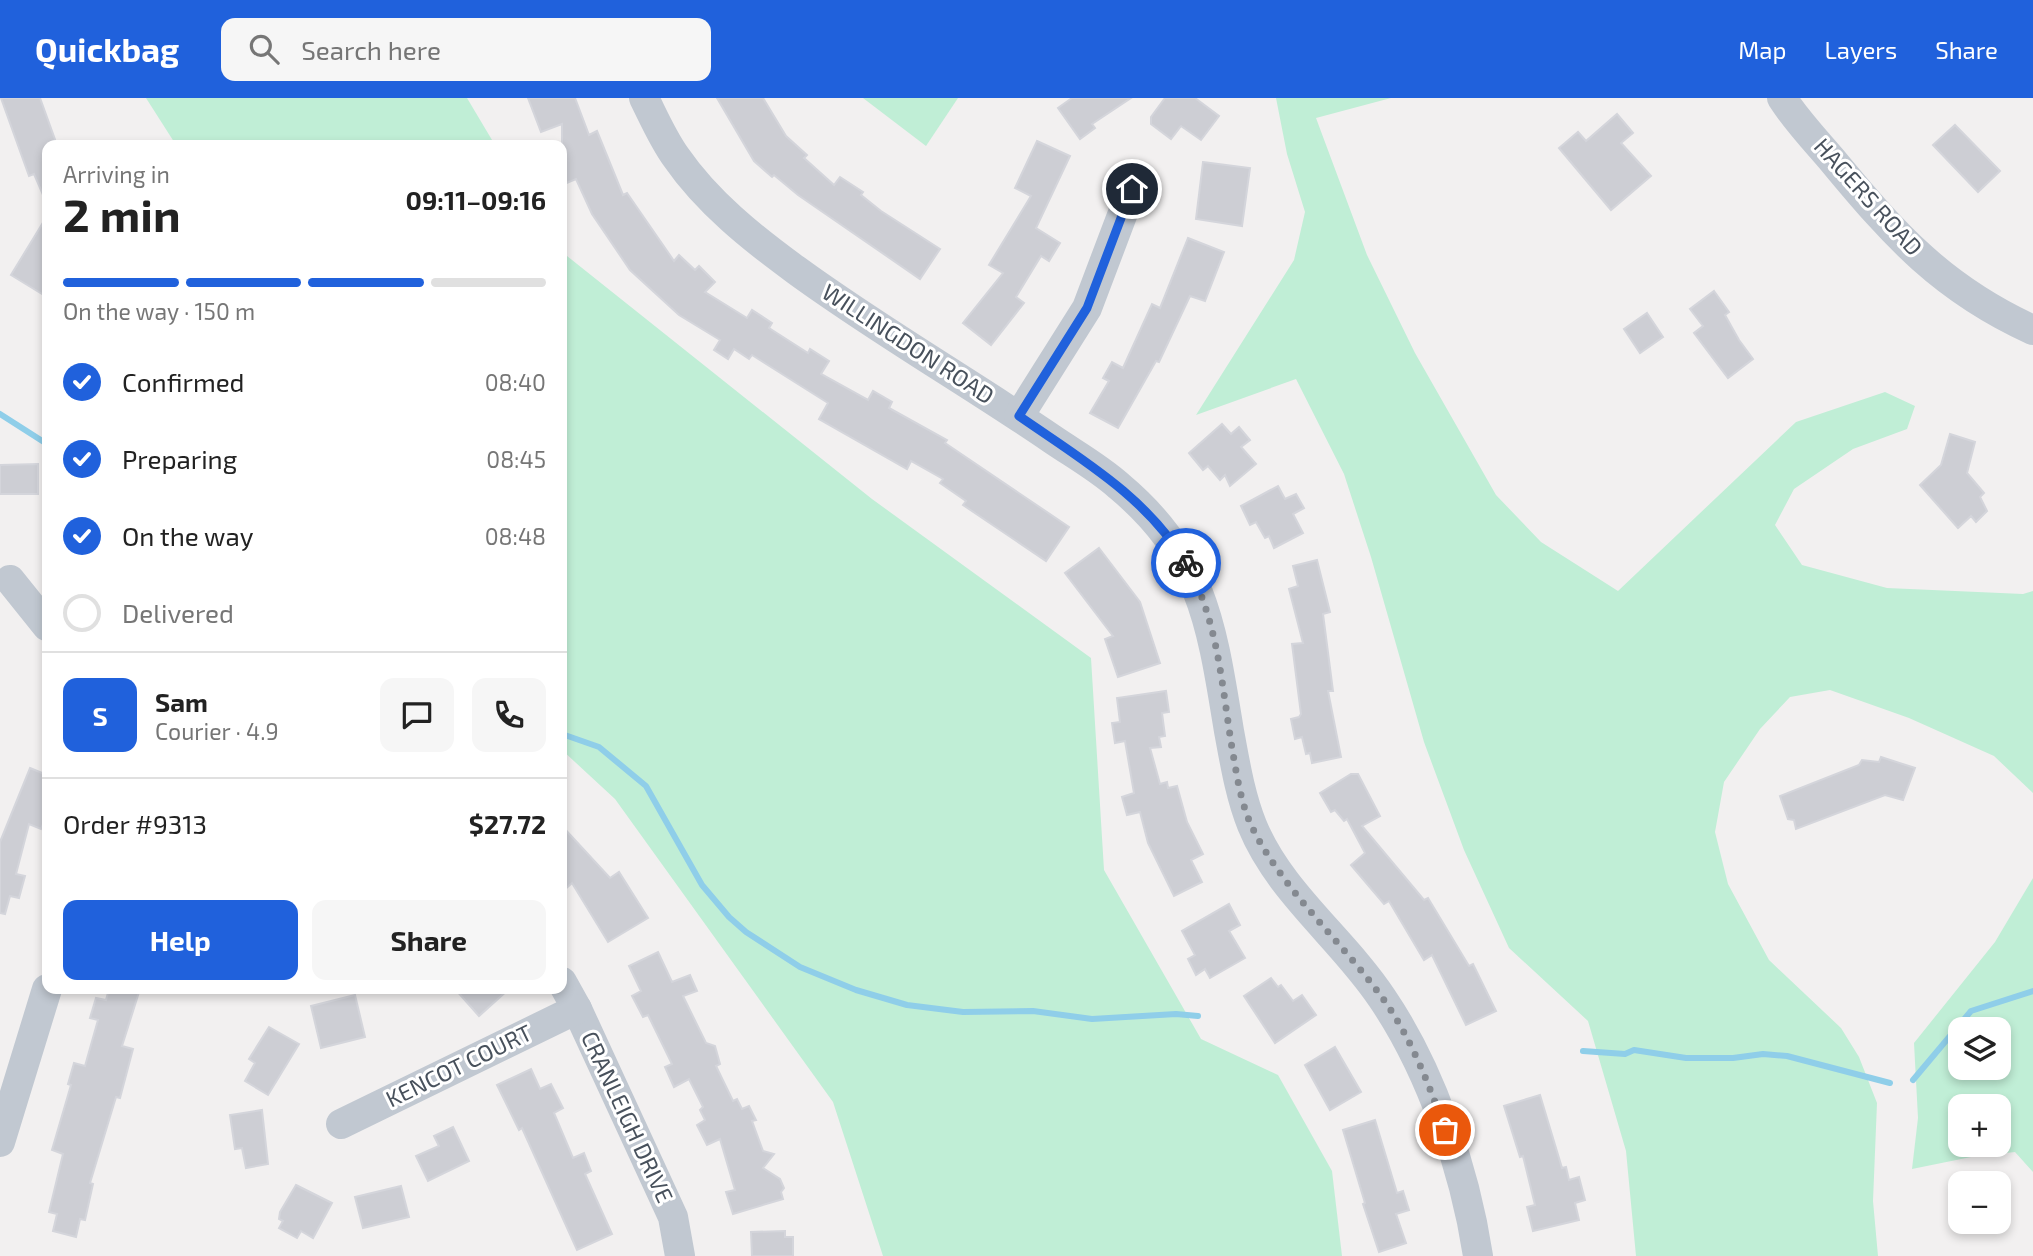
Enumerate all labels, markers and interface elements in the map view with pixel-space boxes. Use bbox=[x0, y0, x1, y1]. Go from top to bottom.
search box bbox=[221, 18, 711, 81]
text: Quickbag bbox=[35, 29, 179, 69]
icon: search bbox=[245, 30, 283, 68]
text: Search here bbox=[301, 34, 441, 65]
text: Map bbox=[1738, 35, 1786, 64]
text: Layers bbox=[1824, 35, 1897, 64]
text: Share bbox=[1935, 35, 1998, 64]
street label: HAGERS ROAD bbox=[1809, 132, 1929, 261]
pin bbox=[1102, 159, 1162, 219]
text: Arriving in bbox=[63, 160, 170, 188]
icon: home bbox=[1113, 170, 1151, 208]
text: 09:11–09:16 bbox=[406, 184, 546, 215]
text: 2 min bbox=[63, 186, 181, 241]
street label: WILLINGDON ROAD bbox=[817, 277, 1000, 409]
text: On the way · 150 m bbox=[63, 297, 255, 325]
icon: check bbox=[63, 363, 101, 401]
text: Confirmed bbox=[122, 366, 245, 397]
text: 08:40 bbox=[485, 368, 546, 396]
icon: check bbox=[63, 440, 101, 478]
text: Preparing bbox=[122, 443, 237, 474]
text: 08:45 bbox=[486, 445, 546, 473]
icon: check bbox=[63, 517, 101, 555]
text: On the way bbox=[122, 520, 253, 551]
text: 08:48 bbox=[485, 522, 546, 550]
courier bbox=[1151, 528, 1221, 598]
icon: bike bbox=[1167, 544, 1205, 582]
text: Delivered bbox=[122, 597, 234, 628]
button: chat bbox=[380, 678, 454, 752]
button: phone bbox=[472, 678, 546, 752]
text: Sam bbox=[155, 686, 208, 717]
text: S bbox=[92, 700, 108, 731]
text: Courier · 4.9 bbox=[155, 717, 279, 745]
text: Order #9313 bbox=[63, 808, 207, 839]
text: $27.72 bbox=[469, 808, 546, 839]
button: Help bbox=[63, 900, 298, 980]
button: Share bbox=[312, 900, 546, 980]
map controls bbox=[1948, 1017, 2011, 1234]
button: layers bbox=[1948, 1017, 2011, 1080]
street label: KENCOT COURT bbox=[381, 1018, 536, 1113]
street label: CRANLEIGH DRIVE bbox=[576, 1026, 680, 1207]
button: + bbox=[1948, 1094, 2011, 1157]
pin bbox=[1415, 1100, 1475, 1160]
icon: bag bbox=[1426, 1111, 1464, 1149]
button: − bbox=[1948, 1171, 2011, 1234]

